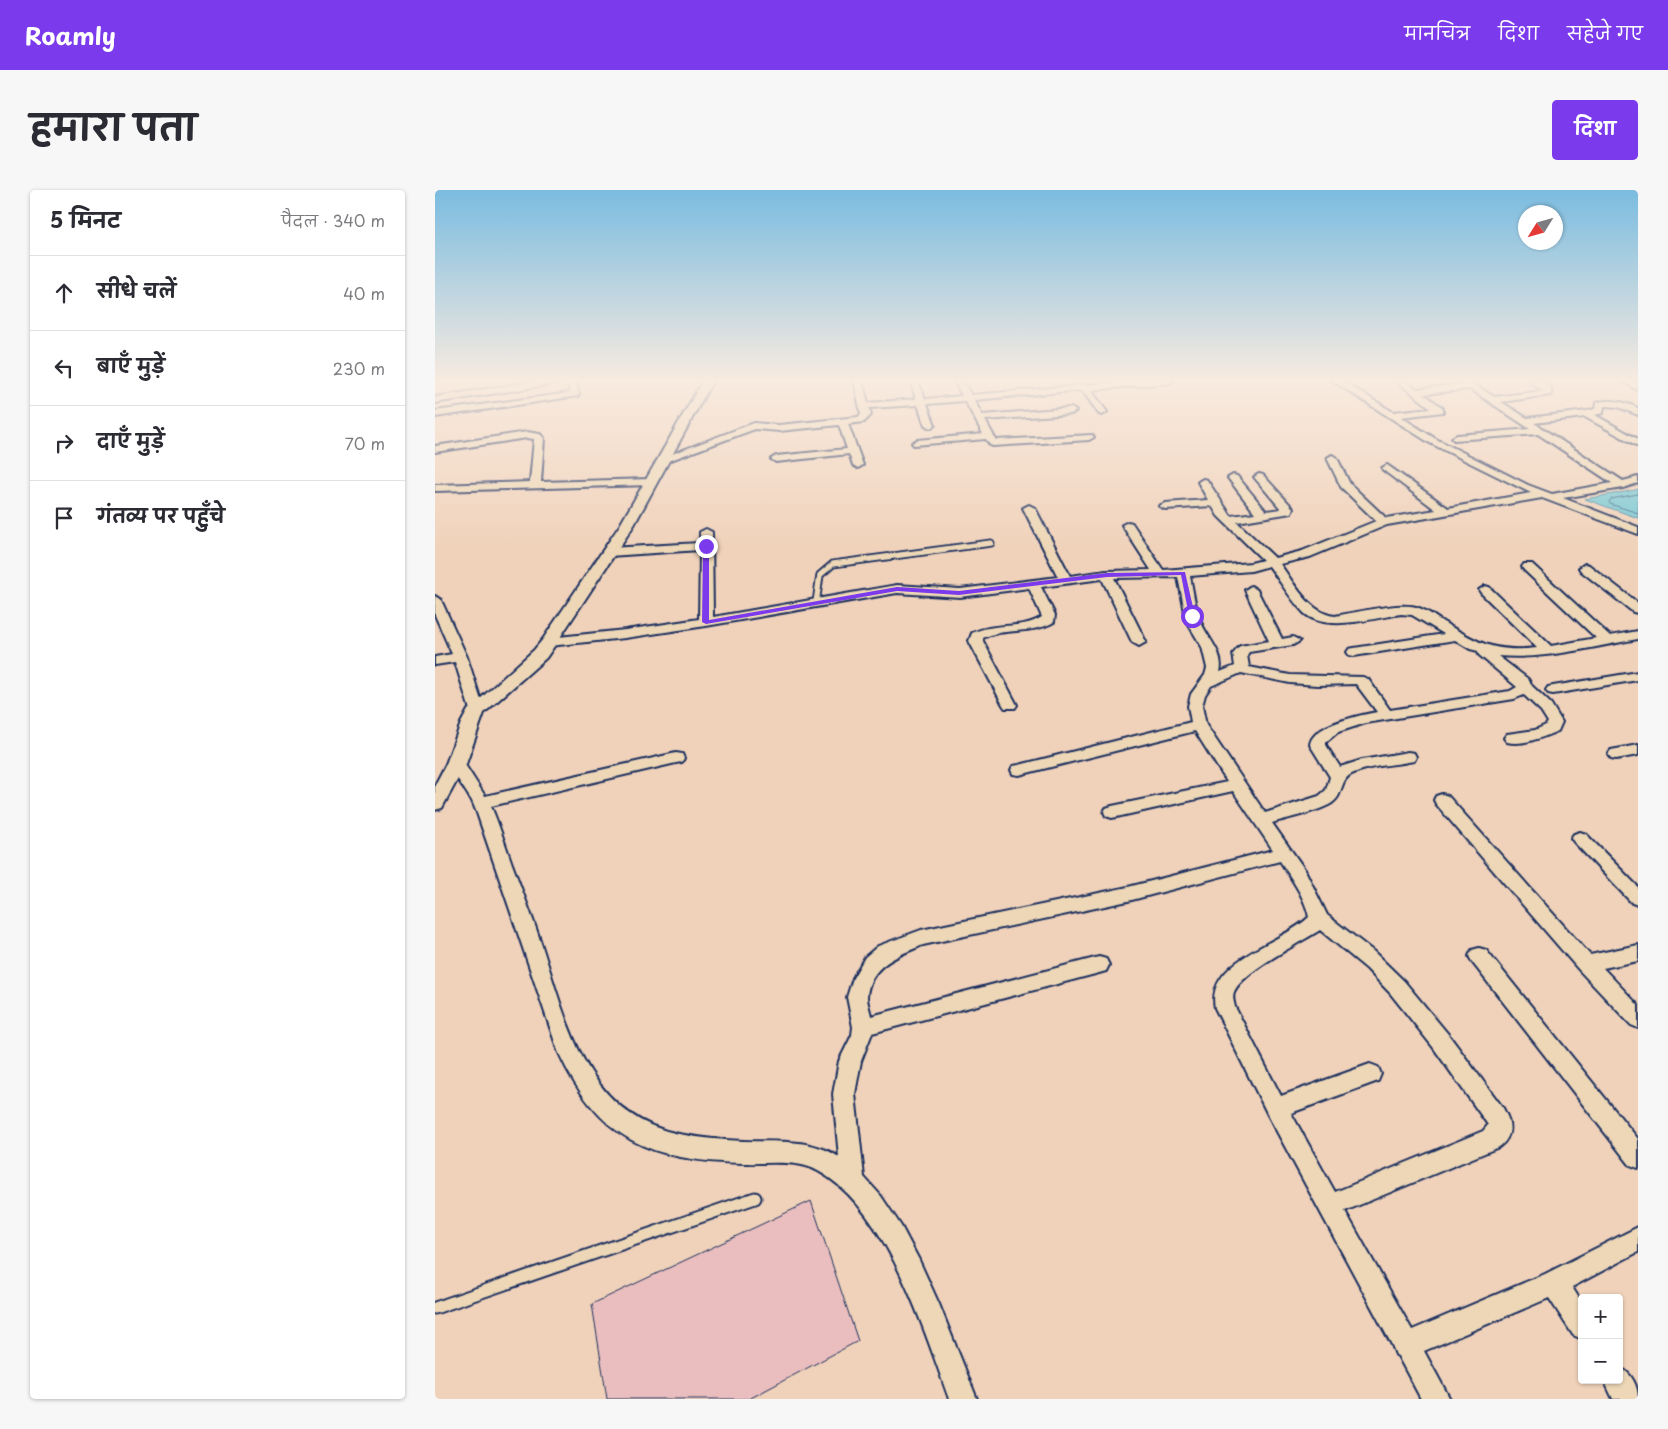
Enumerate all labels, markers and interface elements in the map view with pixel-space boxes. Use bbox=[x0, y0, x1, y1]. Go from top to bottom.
text: Roamly bbox=[25, 17, 116, 53]
text: मानचित्र bbox=[1404, 19, 1470, 46]
text: दिशा bbox=[1498, 19, 1539, 46]
text: सहेजे गए bbox=[1567, 19, 1643, 46]
text: हमारा पता bbox=[30, 99, 197, 152]
button: दिशा bbox=[1552, 100, 1638, 160]
text: 5 मिनट bbox=[50, 203, 121, 235]
north arrow bbox=[1518, 205, 1563, 250]
text: पैदल · 340 m bbox=[281, 208, 385, 232]
text: सीधे चलें bbox=[97, 276, 176, 304]
icon: ahead bbox=[50, 279, 78, 307]
text: 40 m bbox=[343, 281, 385, 305]
text: बाएँ मुड़ें bbox=[97, 351, 165, 379]
icon: left bbox=[50, 354, 78, 382]
text: 230 m bbox=[333, 356, 385, 380]
text: दाएँ मुड़ें bbox=[97, 426, 164, 454]
icon: right bbox=[50, 429, 78, 457]
text: 70 m bbox=[345, 431, 385, 455]
text: गंतव्य पर पहुँचे bbox=[97, 501, 225, 529]
icon: arrive bbox=[50, 504, 78, 532]
route end bbox=[695, 535, 718, 558]
route start bbox=[1181, 605, 1204, 628]
map controls bbox=[1578, 1294, 1623, 1384]
button: + bbox=[1578, 1294, 1623, 1339]
button: − bbox=[1578, 1339, 1623, 1384]

